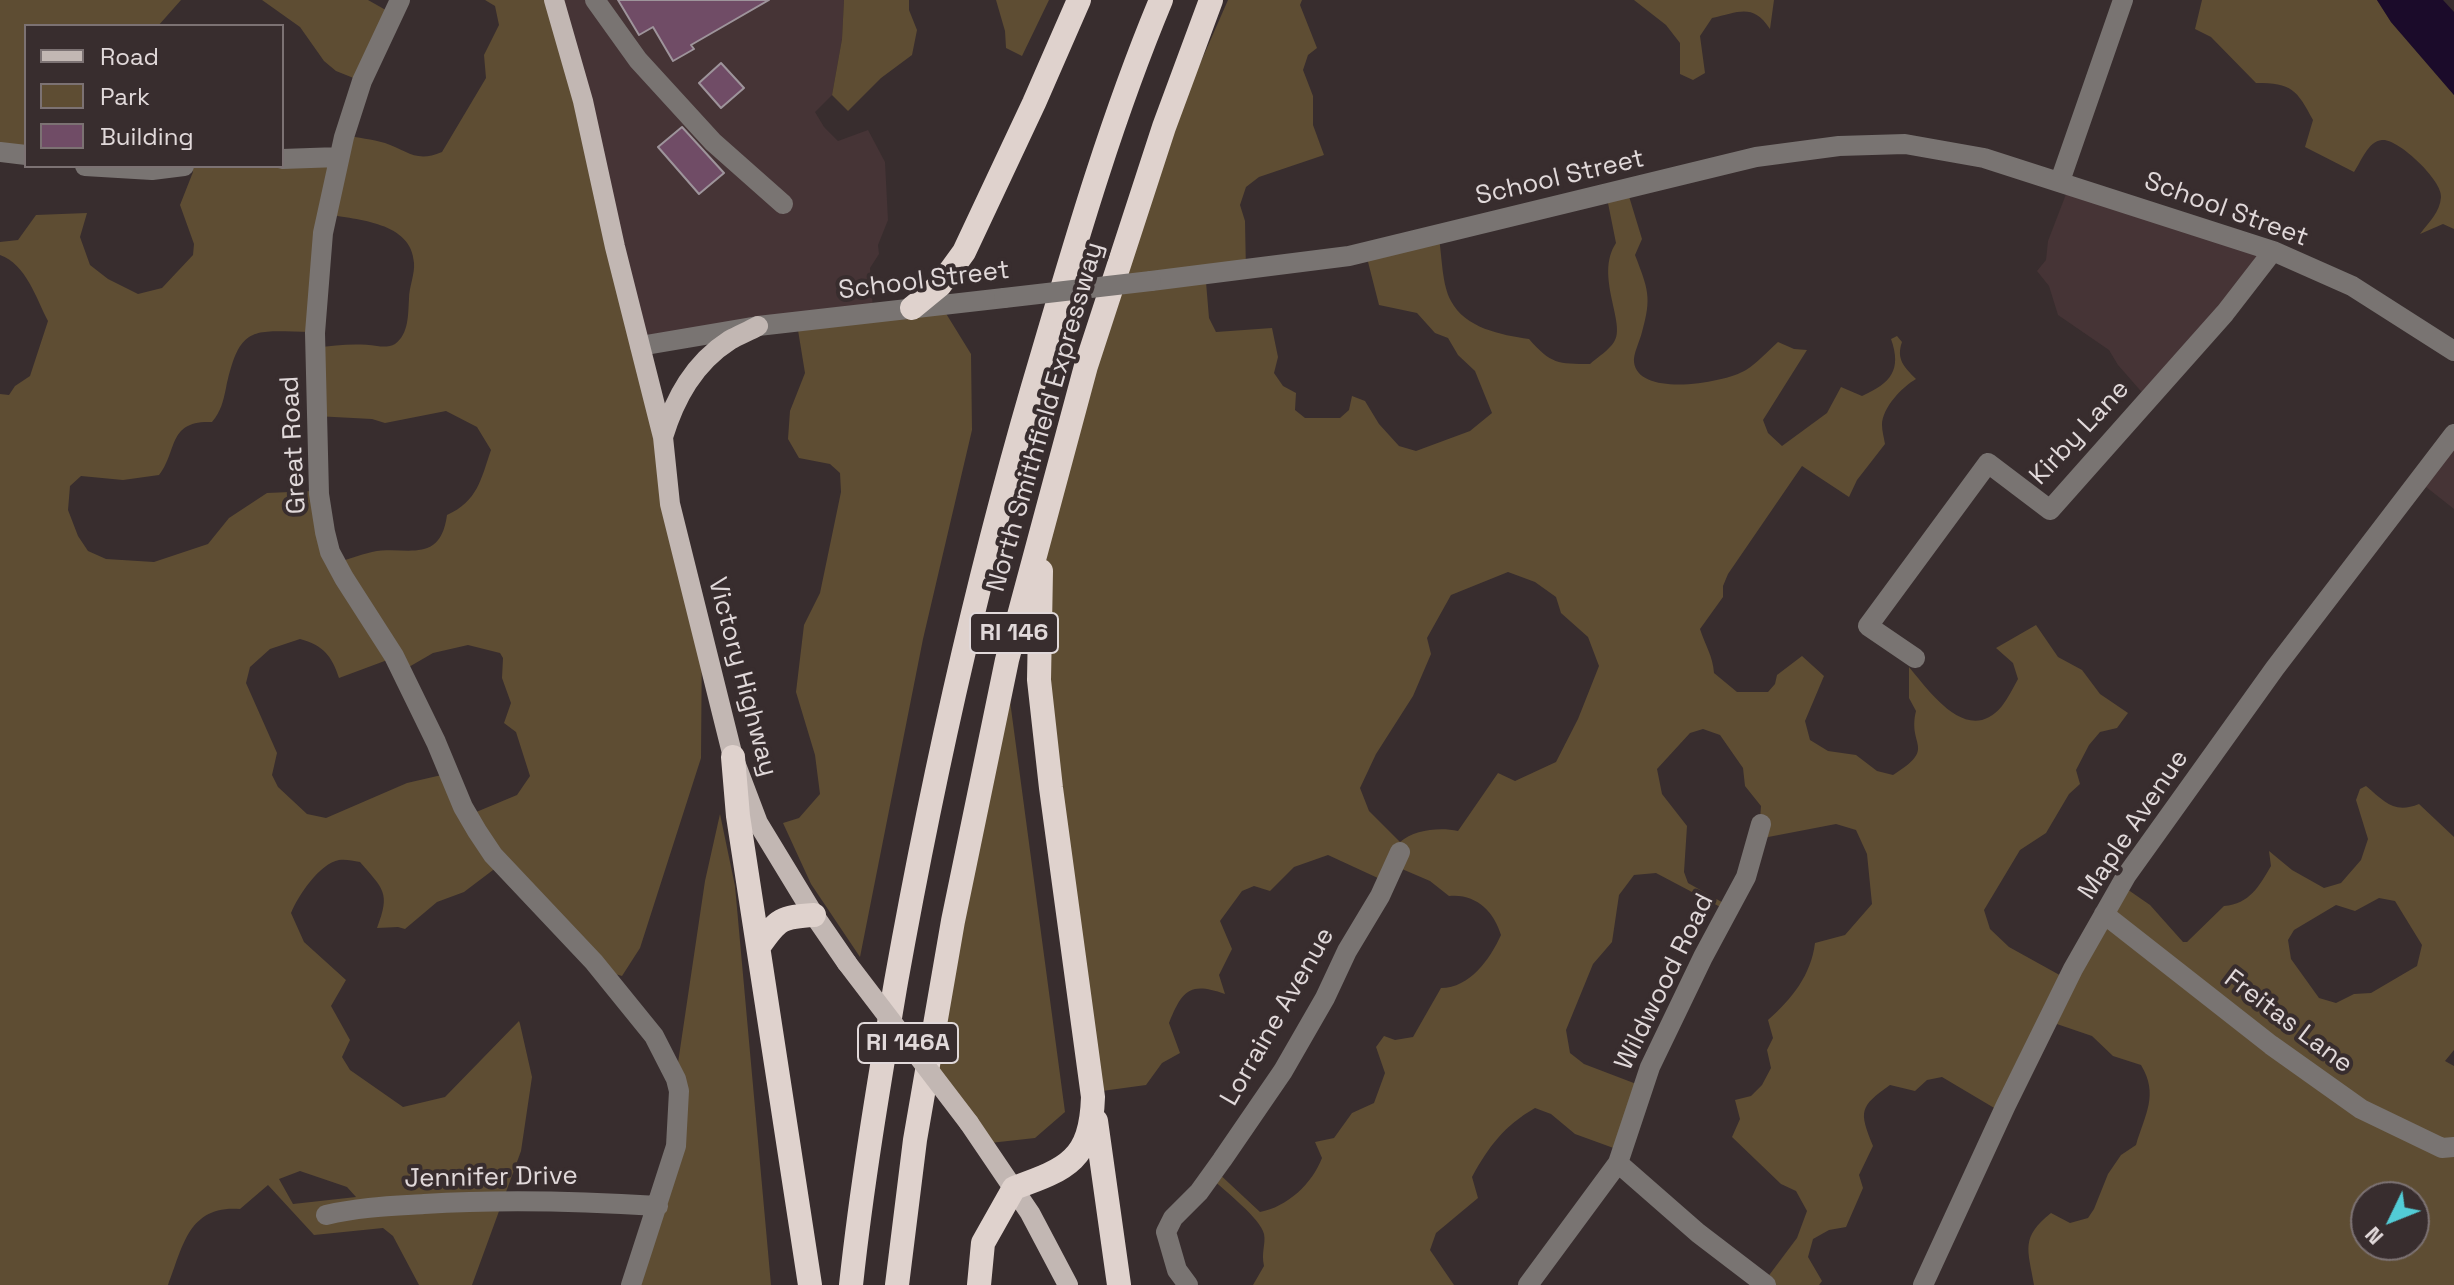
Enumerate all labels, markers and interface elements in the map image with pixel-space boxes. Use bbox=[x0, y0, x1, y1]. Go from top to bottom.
legend bbox=[24, 24, 284, 168]
text: Road bbox=[100, 41, 159, 72]
text: Park bbox=[100, 81, 150, 112]
text: Building bbox=[100, 121, 194, 152]
street label: School Street bbox=[1473, 143, 1647, 213]
street label: School Street bbox=[2140, 166, 2312, 254]
street label: North Smithfield Expressway bbox=[981, 239, 1111, 595]
street label: School Street bbox=[837, 255, 1011, 307]
street label: Kirby Lane bbox=[2024, 374, 2136, 492]
street label: Great Road bbox=[275, 375, 313, 515]
street label: Victory Highway bbox=[700, 574, 784, 780]
road number: RI 146 bbox=[970, 613, 1058, 653]
street label: Maple Avenue bbox=[2072, 744, 2196, 906]
street label: Wildwood Road bbox=[1609, 889, 1721, 1075]
street label: Lorraine Avenue bbox=[1214, 922, 1342, 1112]
street label: Freitas Lane bbox=[2218, 964, 2358, 1080]
road number: RI 146A bbox=[858, 1023, 958, 1063]
street label: Jennifer Drive bbox=[404, 1161, 578, 1195]
north arrow bbox=[2350, 1181, 2430, 1261]
text: N bbox=[2359, 1221, 2389, 1251]

